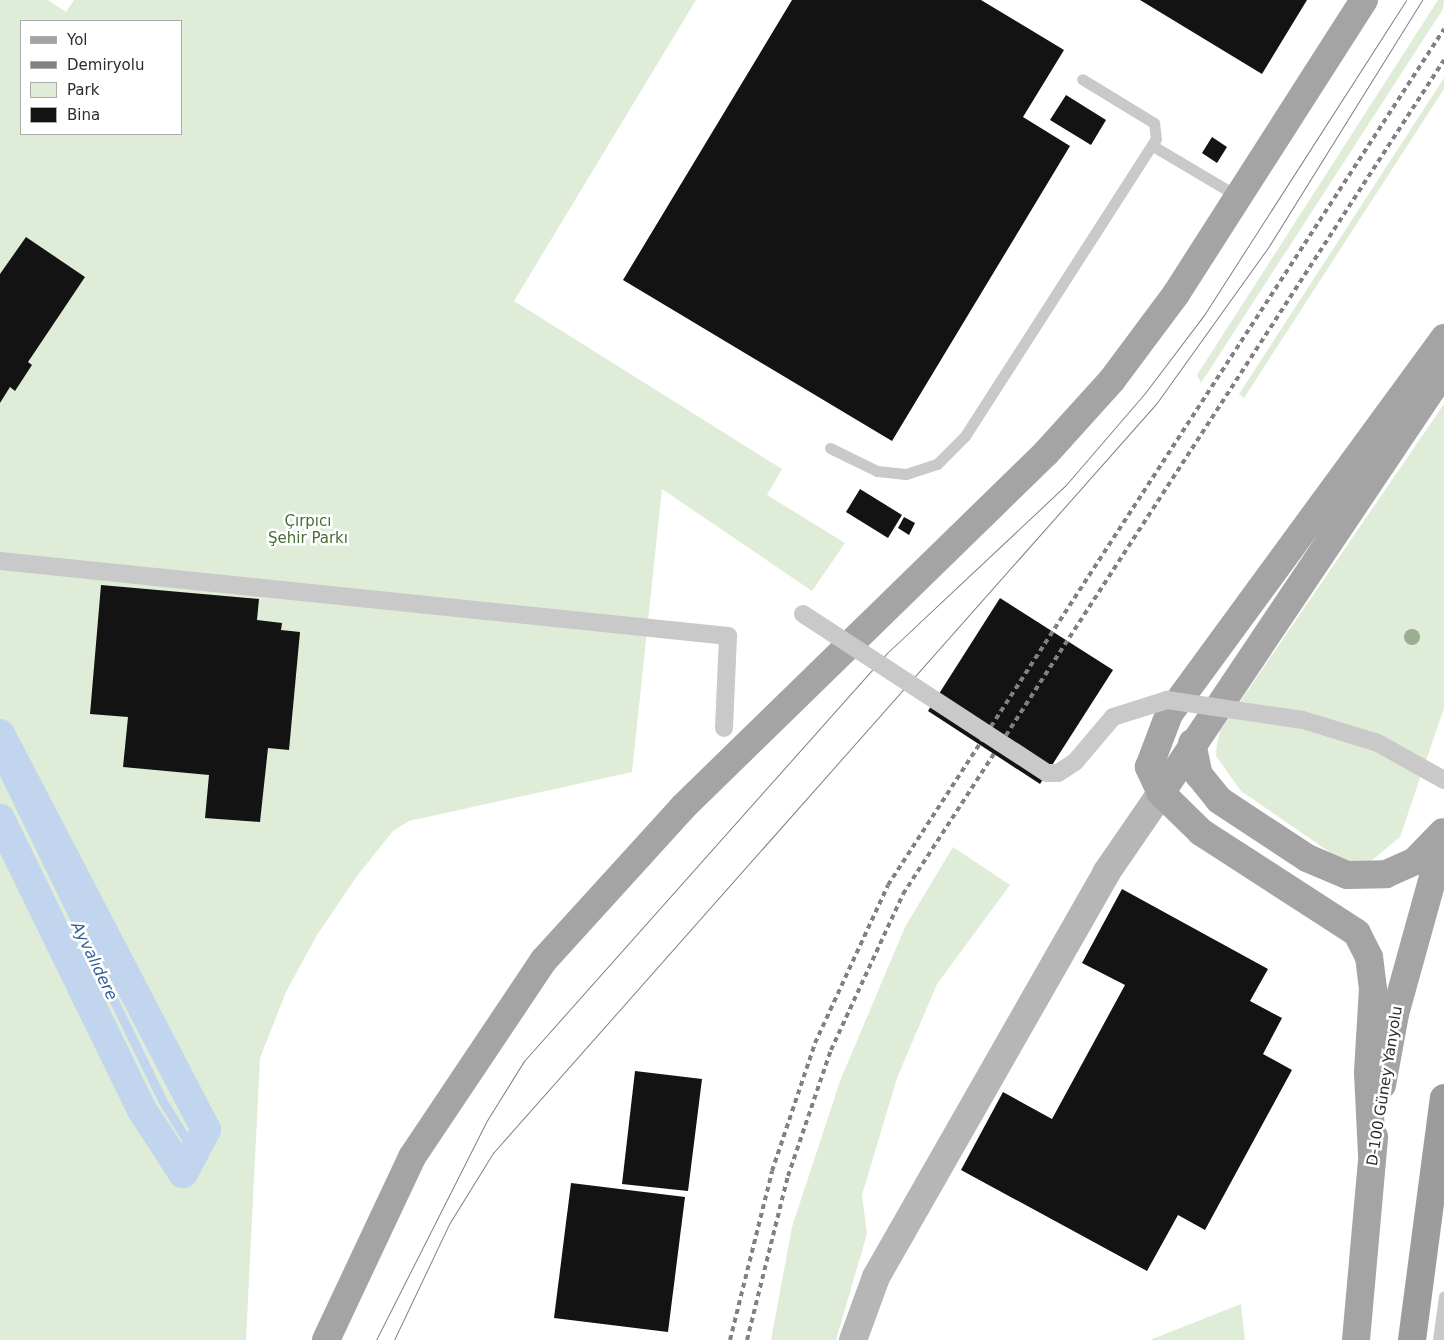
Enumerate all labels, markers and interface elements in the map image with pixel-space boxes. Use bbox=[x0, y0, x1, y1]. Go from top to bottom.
legend bbox=[20, 20, 182, 135]
text: Yol bbox=[67, 31, 88, 49]
text: Demiryolu bbox=[67, 56, 144, 74]
text: Park bbox=[67, 81, 99, 99]
text: Bina bbox=[67, 106, 100, 124]
park label: Çırpıcı Şehir Parkı bbox=[268, 512, 348, 547]
water label: Ayvalıdere bbox=[67, 919, 121, 1003]
street label: D-100 Güney Yanyolu bbox=[1363, 1005, 1407, 1167]

